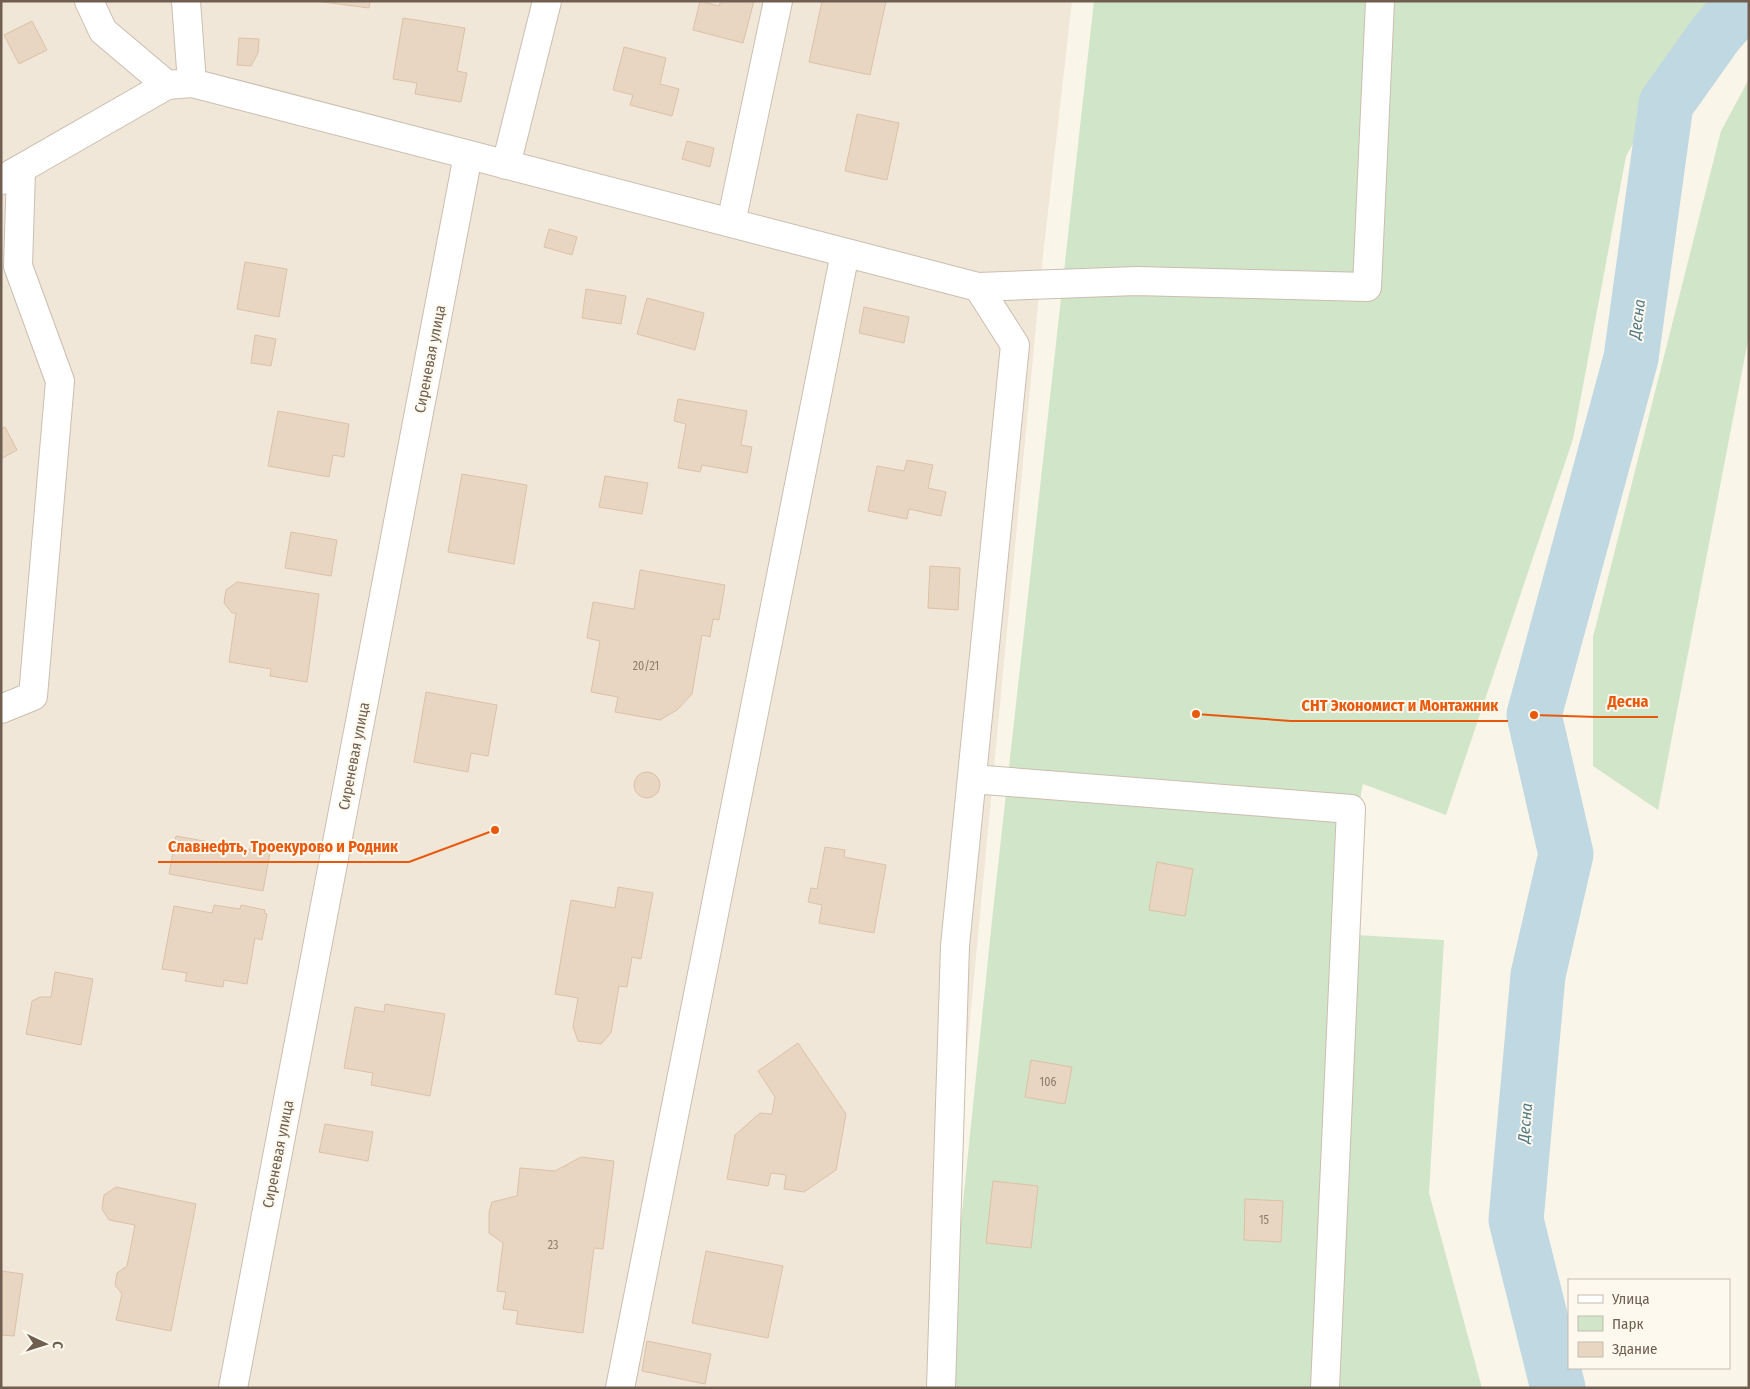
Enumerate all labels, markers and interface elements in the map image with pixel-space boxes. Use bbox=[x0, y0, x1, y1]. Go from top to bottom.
water label: Десна bbox=[1625, 298, 1649, 342]
street label: Сиреневая улица bbox=[411, 304, 449, 414]
house number: 20/21 bbox=[633, 659, 659, 673]
callout: Десна bbox=[1597, 686, 1658, 717]
callout: СНТ Экономист и Монтажник bbox=[1291, 690, 1508, 721]
text: Десна bbox=[1607, 692, 1648, 711]
text: СНТ Экономист и Монтажник bbox=[1302, 696, 1499, 715]
street label: Сиреневая улица bbox=[335, 701, 373, 811]
callout: Славнефть, Троекурово и Родник bbox=[158, 831, 409, 862]
text: Славнефть, Троекурово и Родник bbox=[168, 837, 399, 856]
house number: 106 bbox=[1040, 1075, 1056, 1089]
street label: Сиреневая улица bbox=[259, 1099, 297, 1209]
water label: Десна bbox=[1514, 1102, 1536, 1146]
house number: 15 bbox=[1259, 1213, 1270, 1227]
house number: 23 bbox=[548, 1238, 558, 1252]
legend bbox=[1568, 1279, 1730, 1369]
text: Улица bbox=[1611, 1290, 1650, 1308]
text: Парк bbox=[1612, 1315, 1643, 1333]
north arrow bbox=[20, 1319, 70, 1369]
text: Здание bbox=[1612, 1340, 1658, 1358]
text: С bbox=[49, 1341, 66, 1350]

